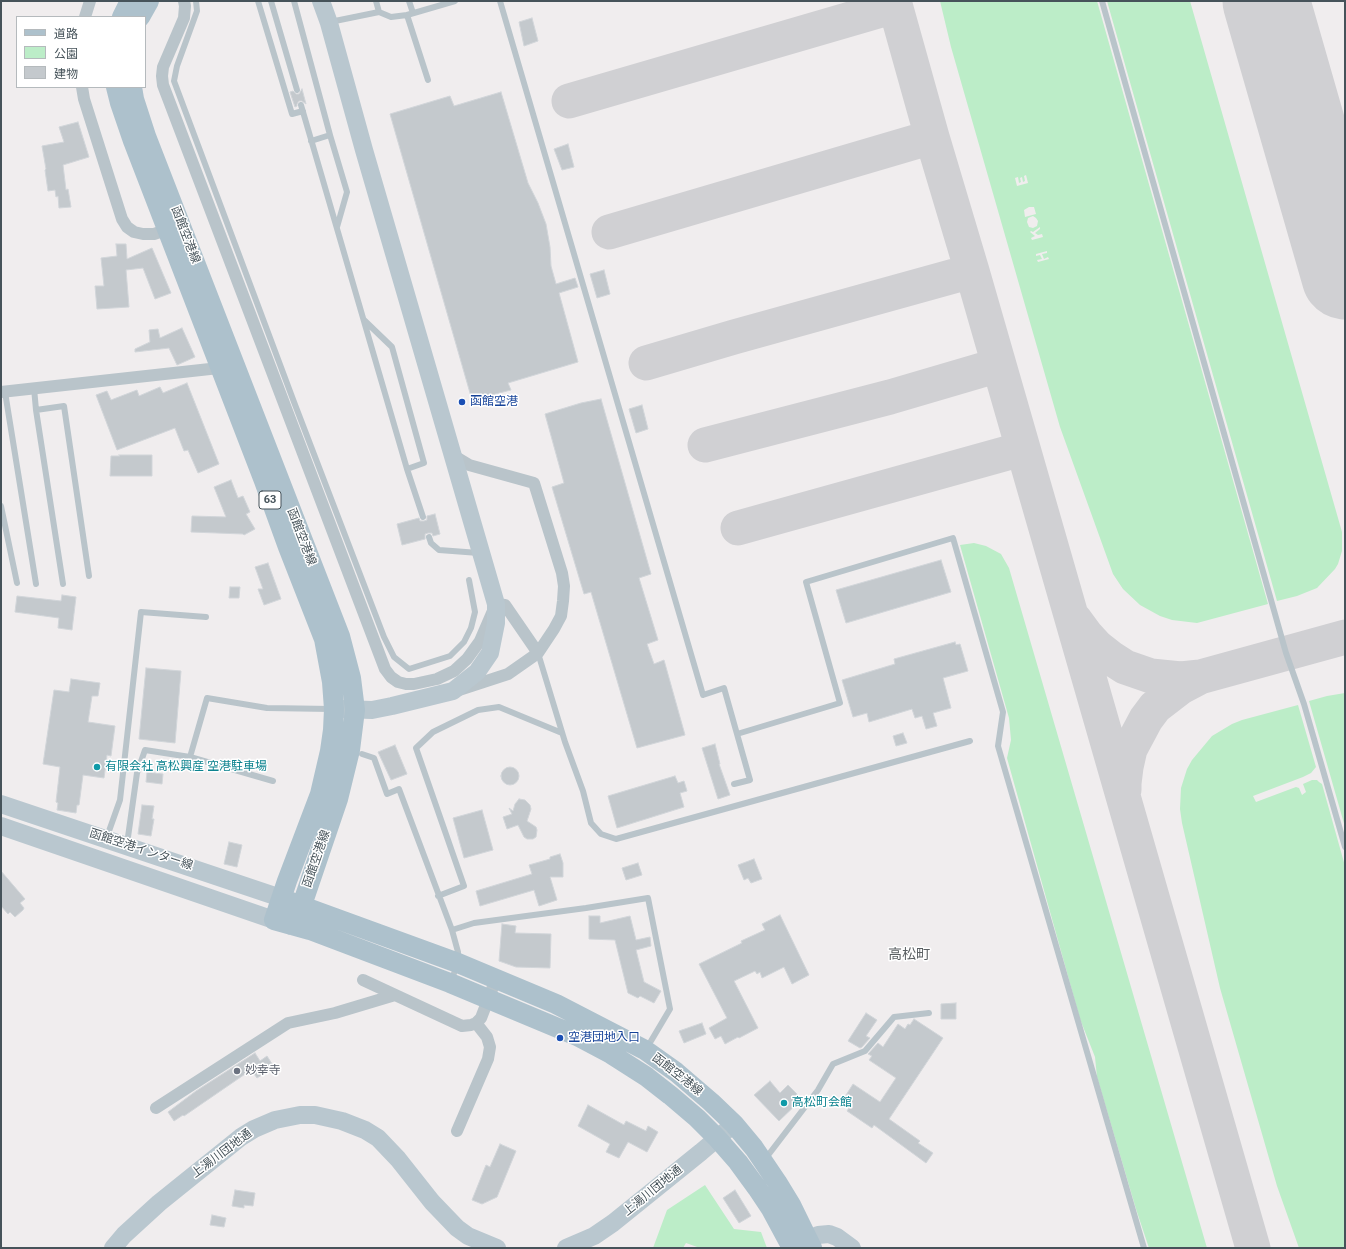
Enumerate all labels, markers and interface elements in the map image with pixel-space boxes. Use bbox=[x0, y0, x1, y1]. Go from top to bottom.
legend bbox=[16, 16, 146, 88]
text: 道路 bbox=[54, 27, 78, 41]
text: 公園 bbox=[54, 47, 78, 61]
text: 建物 bbox=[54, 67, 78, 81]
street label: 函館空港線 bbox=[168, 204, 202, 266]
place label: 函館空港 bbox=[470, 395, 518, 409]
marker: 函館空港 bbox=[457, 397, 467, 407]
road number: 63 bbox=[259, 491, 281, 509]
street label: 函館空港線 bbox=[284, 506, 318, 568]
place label: 有限会社 高松興産 空港駐車場 bbox=[105, 760, 267, 774]
marker: 有限会社 高松興産 空港駐車場 bbox=[92, 762, 102, 772]
street label: 函館空港インター線 bbox=[87, 826, 195, 874]
street label: 函館空港線 bbox=[300, 828, 334, 890]
district label: 高松町 bbox=[888, 947, 930, 963]
place label: 空港団地入口 bbox=[568, 1031, 640, 1045]
marker: 空港団地入口 bbox=[555, 1033, 565, 1043]
street label: 函館空港線 bbox=[649, 1051, 705, 1099]
place label: 妙幸寺 bbox=[245, 1064, 281, 1078]
marker: 妙幸寺 bbox=[232, 1066, 242, 1076]
place label: 高松町会館 bbox=[792, 1096, 852, 1110]
marker: 高松町会館 bbox=[779, 1098, 789, 1108]
street label: 上湯川団地通 bbox=[189, 1127, 255, 1181]
street label: 上湯川団地通 bbox=[620, 1163, 686, 1219]

